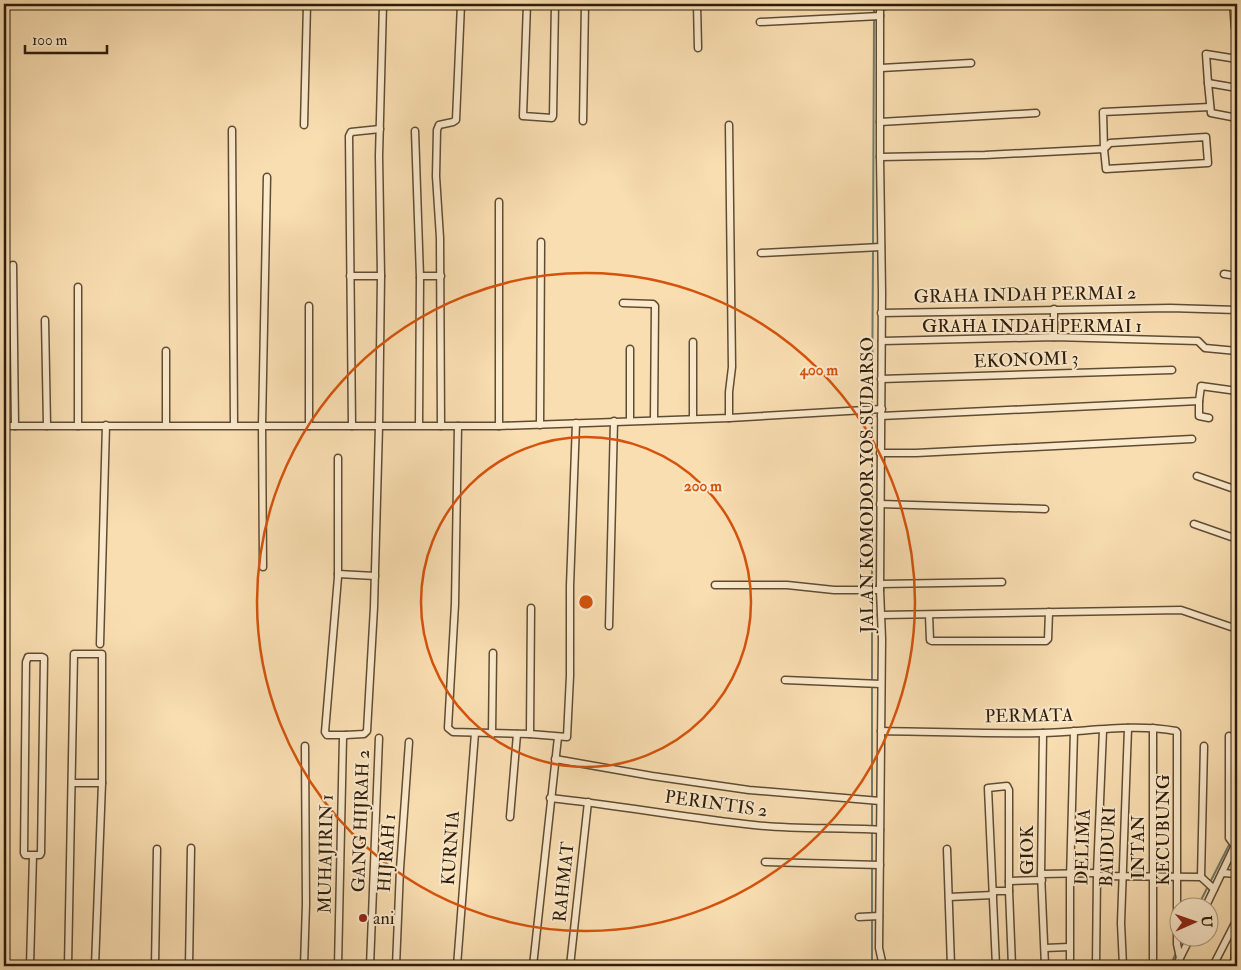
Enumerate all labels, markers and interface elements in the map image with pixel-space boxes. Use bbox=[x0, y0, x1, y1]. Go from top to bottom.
scale bar bbox=[25, 22, 108, 54]
text: 100 m bbox=[32, 31, 68, 50]
street label: GRAHA INDAH PERMAI 2 bbox=[914, 282, 1136, 308]
street label: GRAHA INDAH PERMAI 1 bbox=[922, 315, 1142, 338]
street label: JALAN KOMODOR YOS SUDARSO bbox=[856, 337, 879, 634]
street label: EKONOMI 3 bbox=[973, 347, 1079, 373]
text: 400 m bbox=[799, 361, 838, 380]
text: 200 m bbox=[684, 477, 722, 496]
centre of rings bbox=[577, 593, 595, 611]
street label: PERMATA bbox=[984, 704, 1074, 728]
street label: GANG HIJRAH 2 bbox=[347, 749, 375, 893]
street label: KECUBUNG bbox=[1152, 774, 1175, 886]
street label: PERINTIS 2 bbox=[663, 785, 769, 823]
street label: MUHAJIRIN 1 bbox=[313, 794, 339, 914]
street label: BAIDURI bbox=[1095, 806, 1121, 888]
street label: DELIMA bbox=[1070, 808, 1096, 886]
street label: KURNIA bbox=[437, 809, 465, 886]
street label: HIJRAH 1 bbox=[373, 813, 401, 893]
street label: INTAN bbox=[1127, 815, 1150, 879]
street label: GIOK bbox=[1016, 825, 1039, 875]
street label: RAHMAT bbox=[548, 840, 580, 923]
north arrow bbox=[1168, 898, 1218, 948]
place label: ani bbox=[373, 907, 395, 930]
marker: ani bbox=[357, 912, 369, 924]
text: U bbox=[1198, 915, 1215, 928]

